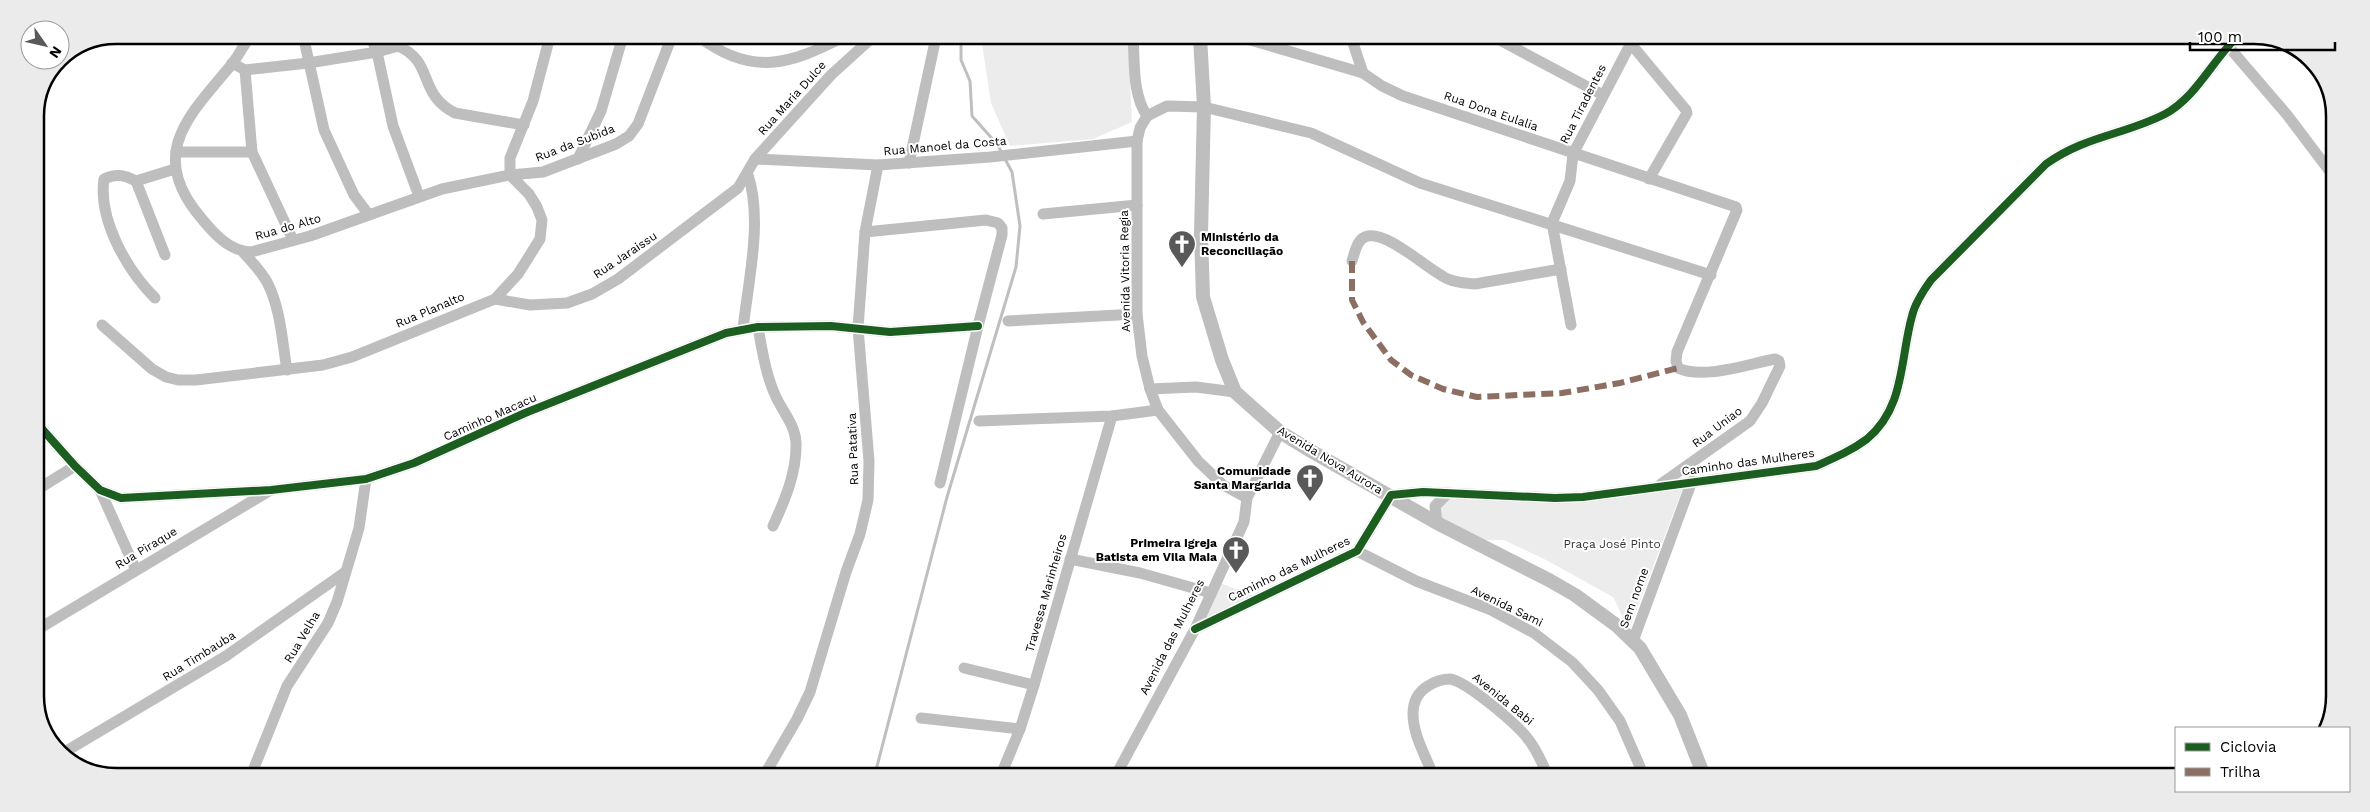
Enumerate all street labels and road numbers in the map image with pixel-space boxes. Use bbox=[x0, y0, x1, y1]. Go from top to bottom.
street label: Rua Maria Dulce bbox=[755, 58, 829, 138]
street label: Rua Tiradentes bbox=[1557, 62, 1609, 146]
street label: Rua Dona Eulalia bbox=[1442, 88, 1540, 134]
street label: Rua da Subida bbox=[533, 121, 617, 165]
street label: Rua Manoel da Costa bbox=[883, 134, 1007, 158]
street label: Avenida Vitoria Regia bbox=[1117, 210, 1133, 332]
street label: Rua do Alto bbox=[253, 211, 323, 243]
street label: Rua Jaraissu bbox=[591, 229, 659, 281]
street label: Rua Planalto bbox=[393, 289, 467, 331]
street label: Caminho Macacu bbox=[441, 390, 539, 444]
street label: Rua Uniao bbox=[1689, 404, 1745, 450]
street label: Rua Patativa bbox=[845, 412, 861, 485]
street label: Avenida Nova Aurora bbox=[1275, 423, 1385, 497]
street label: Caminho das Mulheres bbox=[1681, 446, 1815, 478]
street label: Rua Piraque bbox=[113, 524, 180, 572]
street label: Travessa Marinheiros bbox=[1022, 532, 1070, 654]
street label: Caminho das Mulheres bbox=[1226, 533, 1352, 605]
street label: Sem nome bbox=[1617, 566, 1651, 630]
street label: Avenida das Mulheres bbox=[1137, 577, 1207, 697]
street label: Avenida Sami bbox=[1469, 583, 1545, 629]
street label: Rua Velha bbox=[281, 609, 323, 665]
street label: Rua Timbauba bbox=[160, 628, 238, 684]
street label: Avenida Babi bbox=[1470, 670, 1536, 728]

